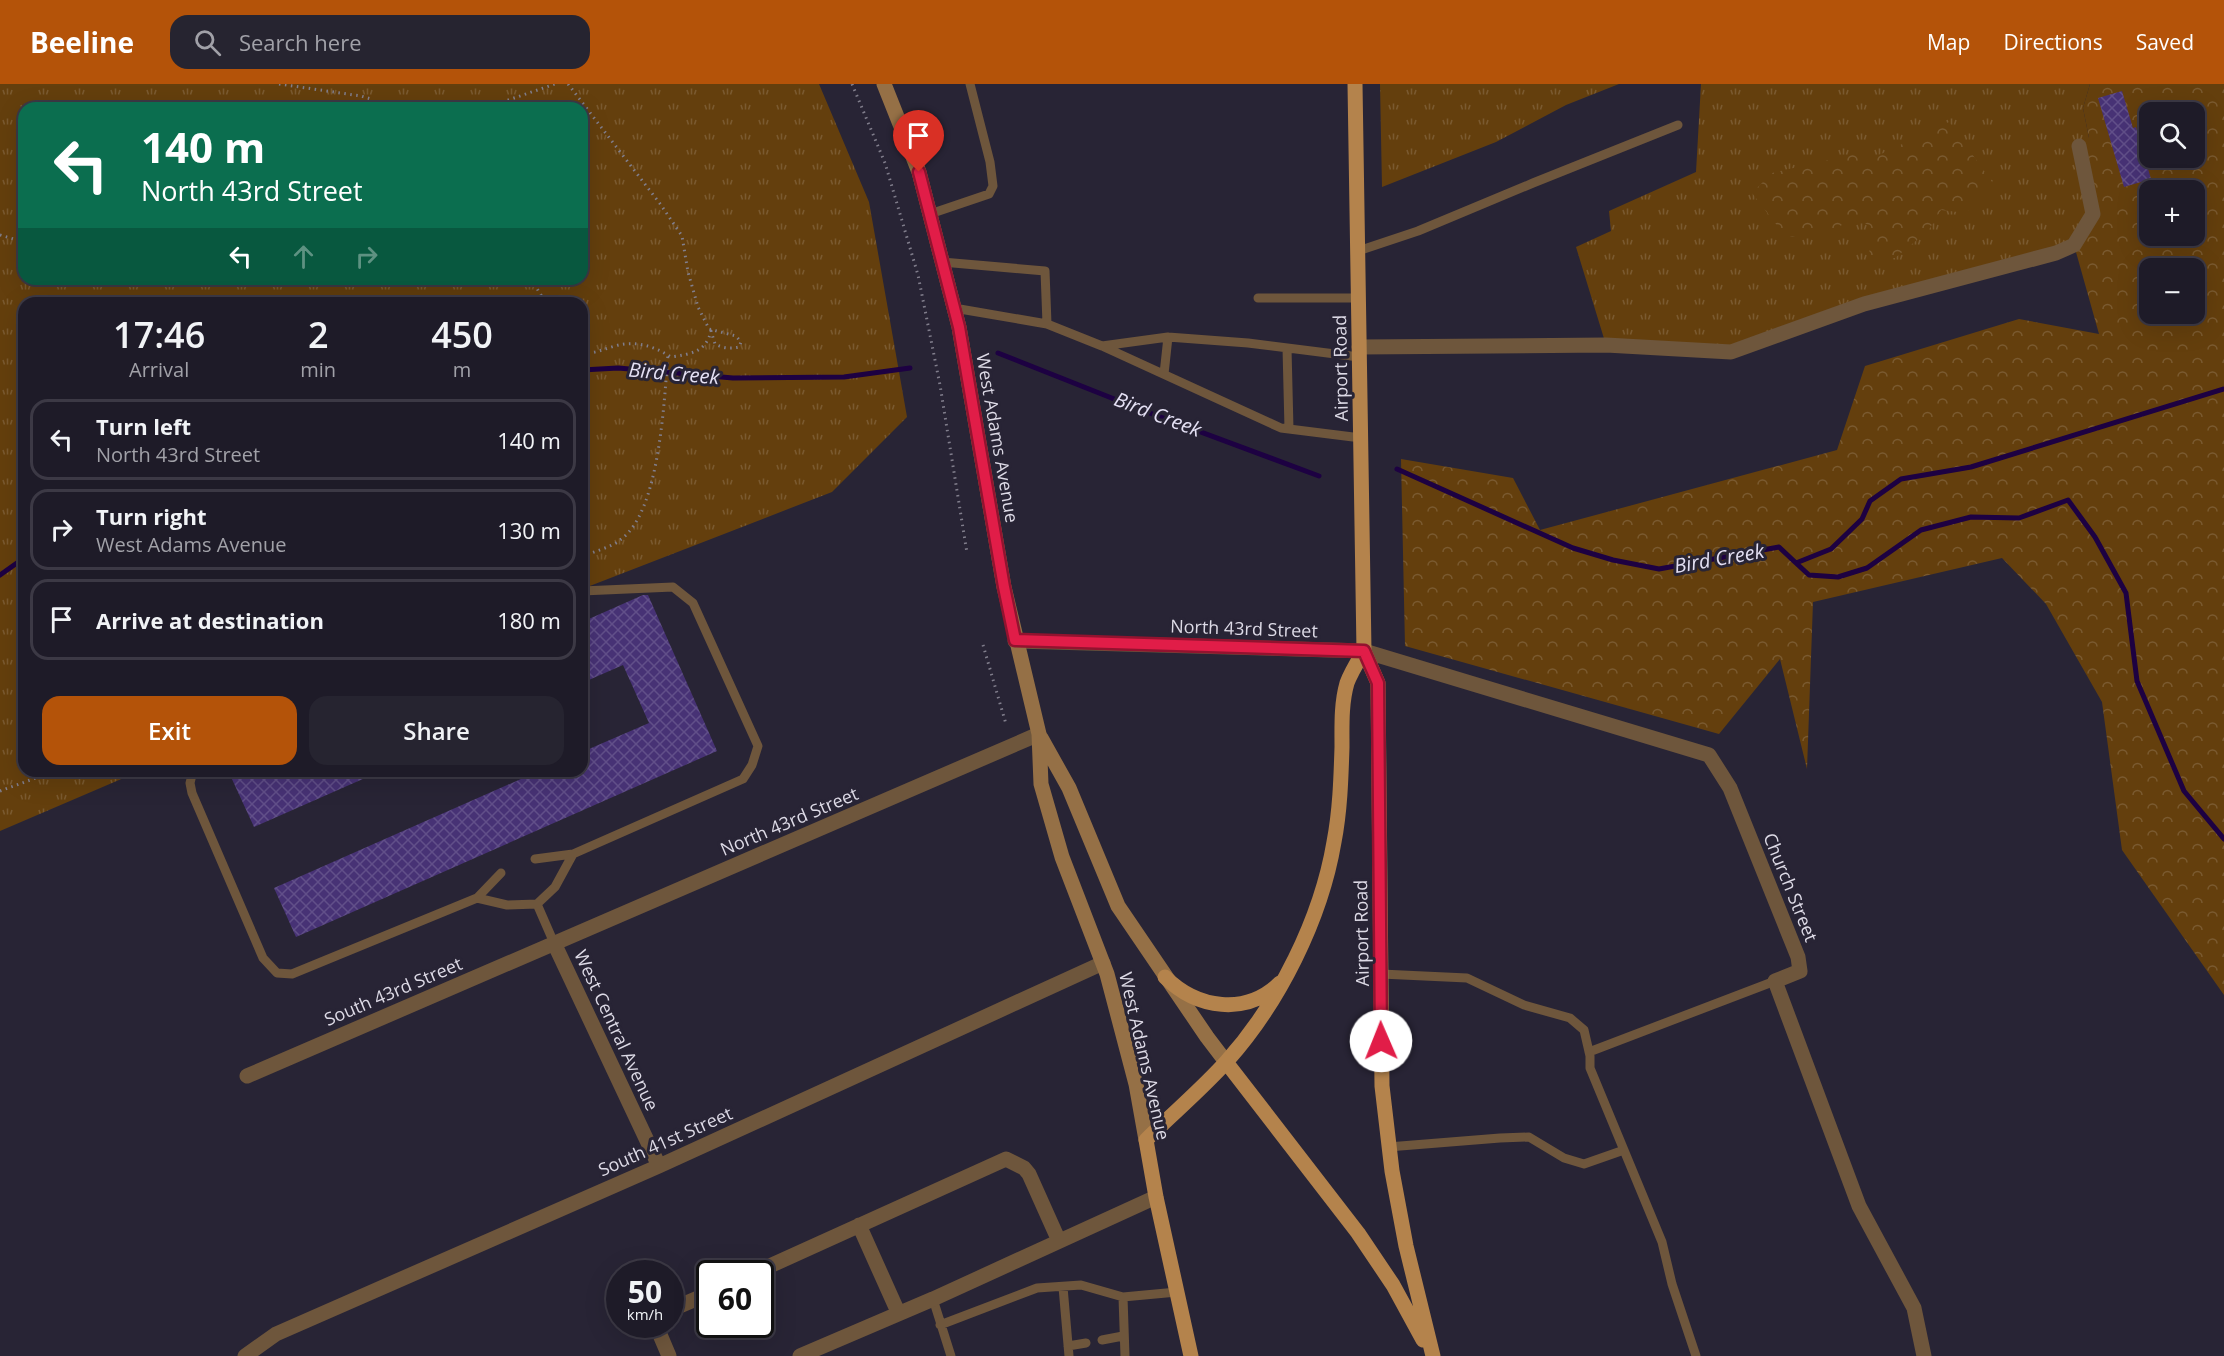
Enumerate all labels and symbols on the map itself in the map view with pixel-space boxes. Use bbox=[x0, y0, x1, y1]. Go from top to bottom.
pin bbox=[893, 110, 944, 172]
street label: Airport Road bbox=[1327, 315, 1353, 421]
street label: West Adams Avenue bbox=[971, 352, 1025, 524]
water label: Bird Creek bbox=[627, 356, 722, 391]
water label: Bird Creek bbox=[1111, 385, 1206, 443]
water label: Bird Creek bbox=[1672, 537, 1767, 579]
street label: North 43rd Street bbox=[1170, 613, 1318, 643]
street label: North 43rd Street bbox=[716, 781, 862, 861]
street label: Church Street bbox=[1758, 829, 1824, 945]
street label: Airport Road bbox=[1348, 880, 1374, 986]
street label: West Central Avenue bbox=[569, 946, 665, 1114]
street label: South 43rd Street bbox=[320, 951, 466, 1031]
street label: West Adams Avenue bbox=[1114, 970, 1176, 1142]
position arrow bbox=[1349, 1009, 1413, 1073]
street label: South 41st Street bbox=[594, 1101, 736, 1181]
speed limit sign: 60 bbox=[696, 1260, 774, 1338]

